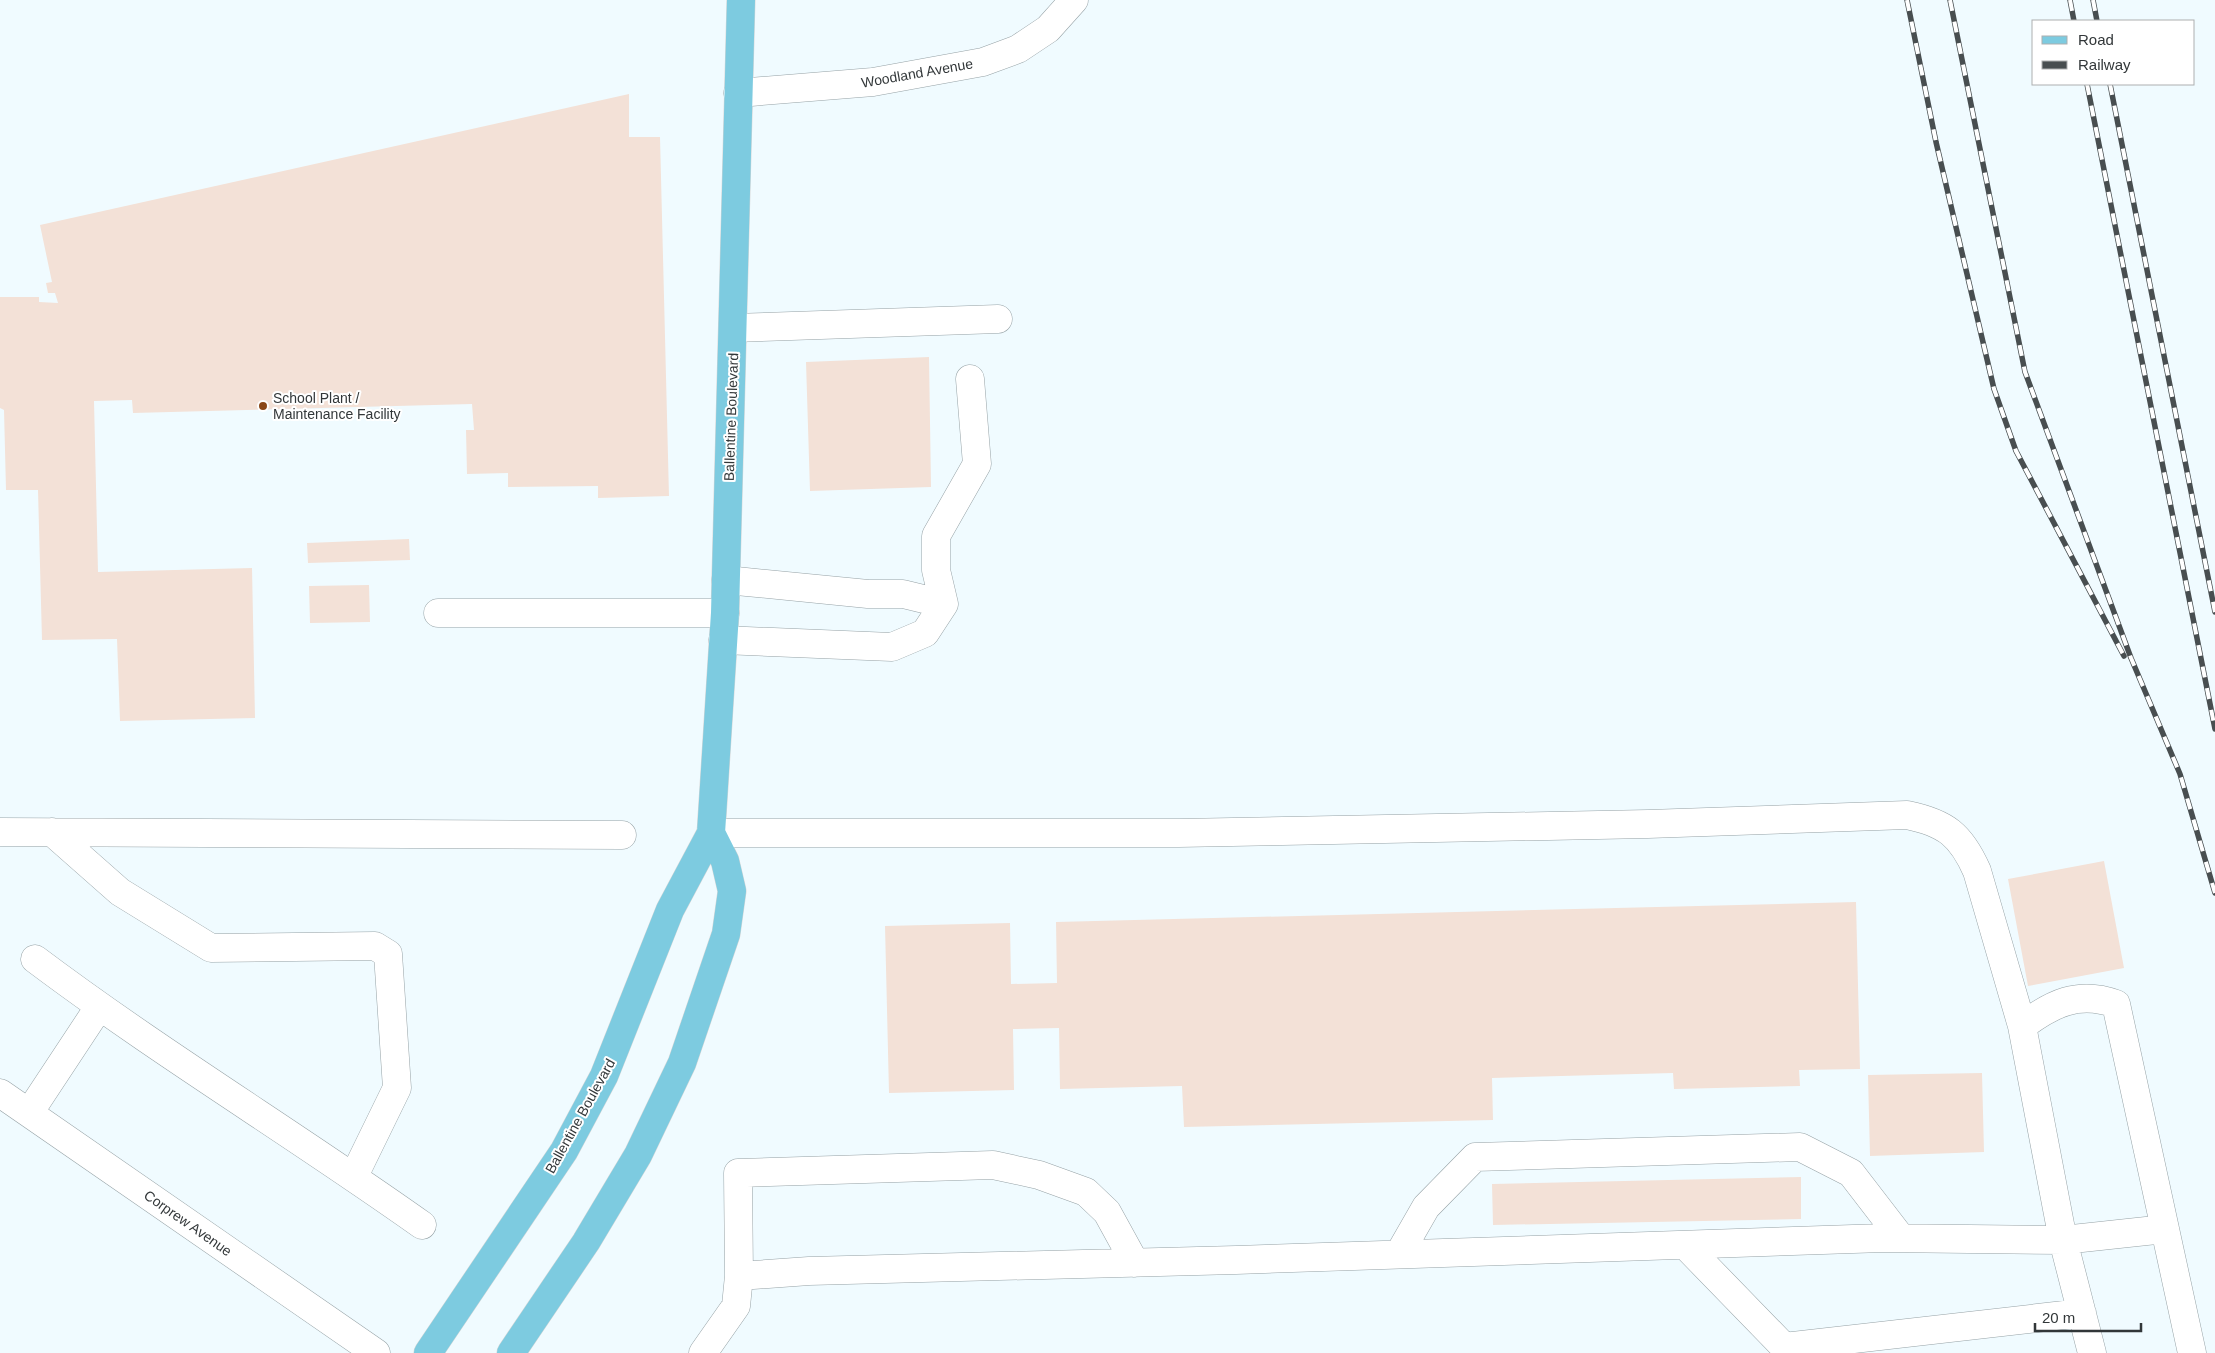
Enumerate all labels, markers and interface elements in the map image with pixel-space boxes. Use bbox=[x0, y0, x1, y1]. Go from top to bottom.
legend bbox=[2032, 20, 2195, 85]
text: Road bbox=[2078, 31, 2114, 48]
street label: Woodland Avenue bbox=[860, 55, 974, 91]
text: Railway bbox=[2078, 56, 2131, 73]
street label: Ballentine Boulevard bbox=[721, 353, 741, 481]
place label: School Plant / Maintenance Facility bbox=[273, 390, 401, 422]
marker: School Plant / Maintenance Facility bbox=[257, 400, 269, 412]
street label: Ballentine Boulevard bbox=[542, 1056, 618, 1176]
street label: Corprew Avenue bbox=[141, 1187, 235, 1259]
scale bar bbox=[2035, 1300, 2141, 1332]
text: 20 m bbox=[2042, 1309, 2075, 1326]

